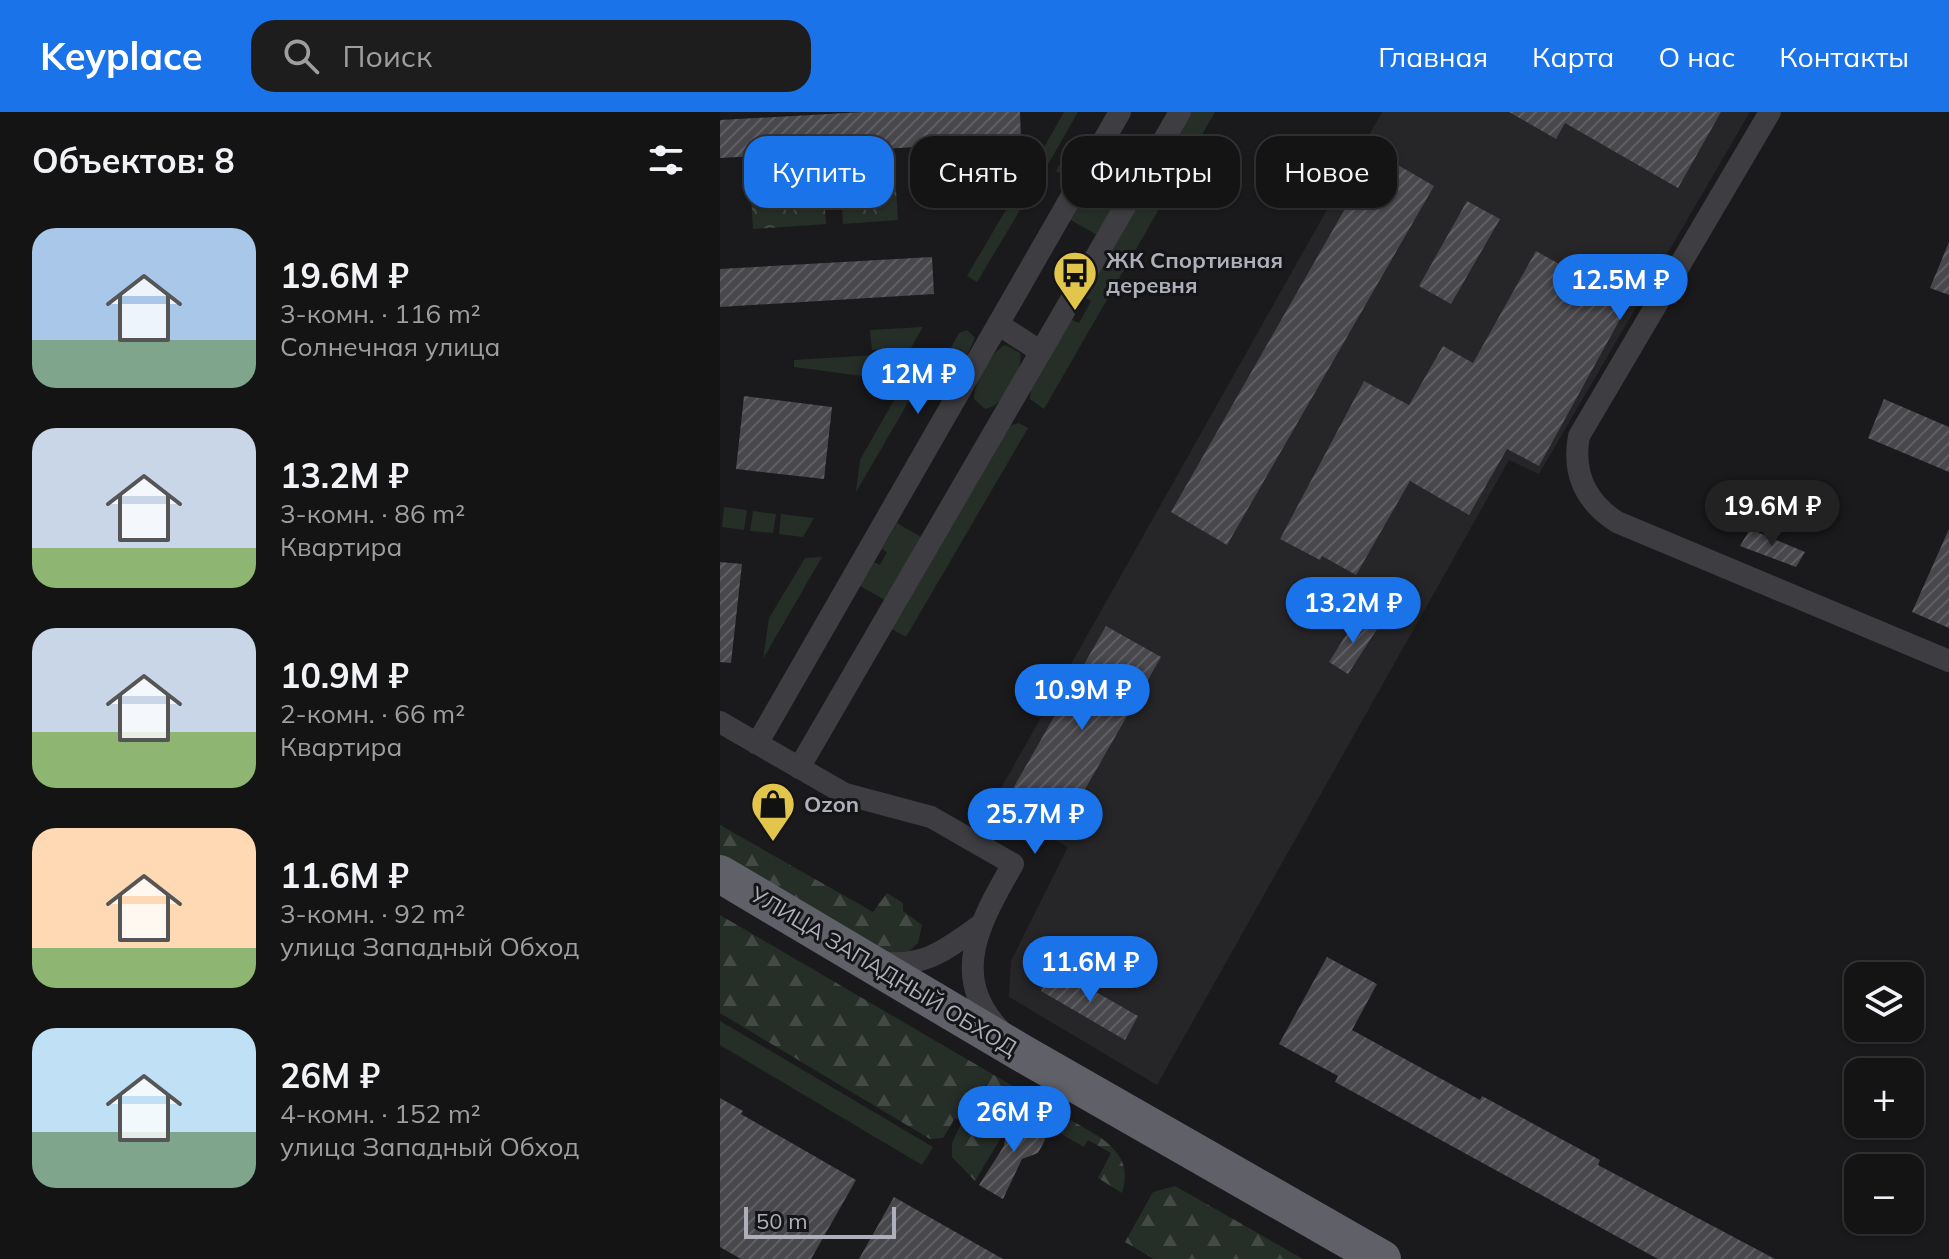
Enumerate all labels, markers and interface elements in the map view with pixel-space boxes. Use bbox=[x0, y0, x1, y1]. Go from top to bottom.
search box bbox=[251, 20, 811, 92]
text: Keyplace bbox=[40, 32, 203, 80]
icon: search bbox=[279, 34, 323, 78]
text: Поиск bbox=[343, 37, 432, 75]
text: Главная bbox=[1378, 39, 1488, 74]
text: Карта bbox=[1532, 39, 1614, 74]
text: О нас bbox=[1658, 39, 1735, 74]
text: Контакты bbox=[1779, 39, 1909, 74]
chip: Купить bbox=[744, 136, 894, 208]
chip: Снять bbox=[910, 136, 1046, 208]
chip: Фильтры bbox=[1062, 136, 1240, 208]
chip: Новое bbox=[1256, 136, 1397, 208]
icon: filters bbox=[644, 138, 688, 182]
text: Объектов: 8 bbox=[32, 139, 235, 182]
place label: ЖК Спортивная деревня bbox=[1106, 246, 1283, 299]
bus stop icon: ЖК Спортивная деревня bbox=[1051, 249, 1099, 312]
text: 19.6M ₽ bbox=[280, 254, 409, 297]
pin: 12.5M ₽ bbox=[1546, 254, 1694, 322]
icon: home bbox=[96, 260, 192, 356]
text: 12.5M ₽ bbox=[1571, 263, 1669, 296]
text: 3-комн. · 116 m² bbox=[280, 297, 481, 330]
text: Солнечная улица bbox=[280, 330, 500, 363]
pin: 12M ₽ bbox=[862, 348, 974, 416]
text: 12M ₽ bbox=[880, 357, 956, 390]
text: 13.2M ₽ bbox=[280, 454, 409, 497]
icon: home bbox=[96, 460, 192, 556]
pin: 19.6M ₽ bbox=[1698, 480, 1846, 548]
text: 19.6M ₽ bbox=[1723, 489, 1821, 522]
text: 3-комн. · 86 m² bbox=[280, 497, 465, 530]
text: Квартира bbox=[280, 530, 402, 563]
pin: 13.2M ₽ bbox=[1279, 577, 1427, 645]
text: 13.2M ₽ bbox=[1304, 586, 1402, 619]
text: 10.9M ₽ bbox=[280, 654, 409, 697]
icon: home bbox=[96, 660, 192, 756]
pin: 10.9M ₽ bbox=[1008, 664, 1156, 732]
text: 10.9M ₽ bbox=[1033, 673, 1131, 706]
text: 2-комн. · 66 m² bbox=[280, 697, 465, 730]
text: Квартира bbox=[280, 730, 402, 763]
shop icon: Ozon bbox=[749, 780, 797, 843]
pin: 25.7M ₽ bbox=[961, 788, 1109, 856]
place label: Ozon bbox=[804, 790, 859, 818]
text: 25.7M ₽ bbox=[986, 797, 1084, 830]
text: 11.6M ₽ bbox=[280, 854, 409, 897]
icon: home bbox=[96, 860, 192, 956]
street label: УЛИЦА ЗАПАДНЫЙ ОБХОД bbox=[745, 880, 1023, 1062]
text: 3-комн. · 92 m² bbox=[280, 897, 465, 930]
text: улица Западный Обход bbox=[280, 930, 579, 963]
pin: 11.6M ₽ bbox=[1016, 936, 1164, 1004]
text: 11.6M ₽ bbox=[1041, 945, 1139, 978]
map controls bbox=[1844, 962, 1924, 1234]
button: layers bbox=[1844, 962, 1924, 1042]
text: 26M ₽ bbox=[280, 1054, 380, 1097]
button: + bbox=[1844, 1058, 1924, 1138]
icon: home bbox=[96, 1060, 192, 1156]
pin: 26M ₽ bbox=[958, 1086, 1070, 1154]
text: 26M ₽ bbox=[976, 1095, 1052, 1128]
text: 4-комн. · 152 m² bbox=[280, 1097, 481, 1130]
text: улица Западный Обход bbox=[280, 1130, 579, 1163]
button: − bbox=[1844, 1154, 1924, 1234]
scale bar bbox=[744, 1203, 896, 1239]
text: 50 m bbox=[756, 1207, 807, 1235]

